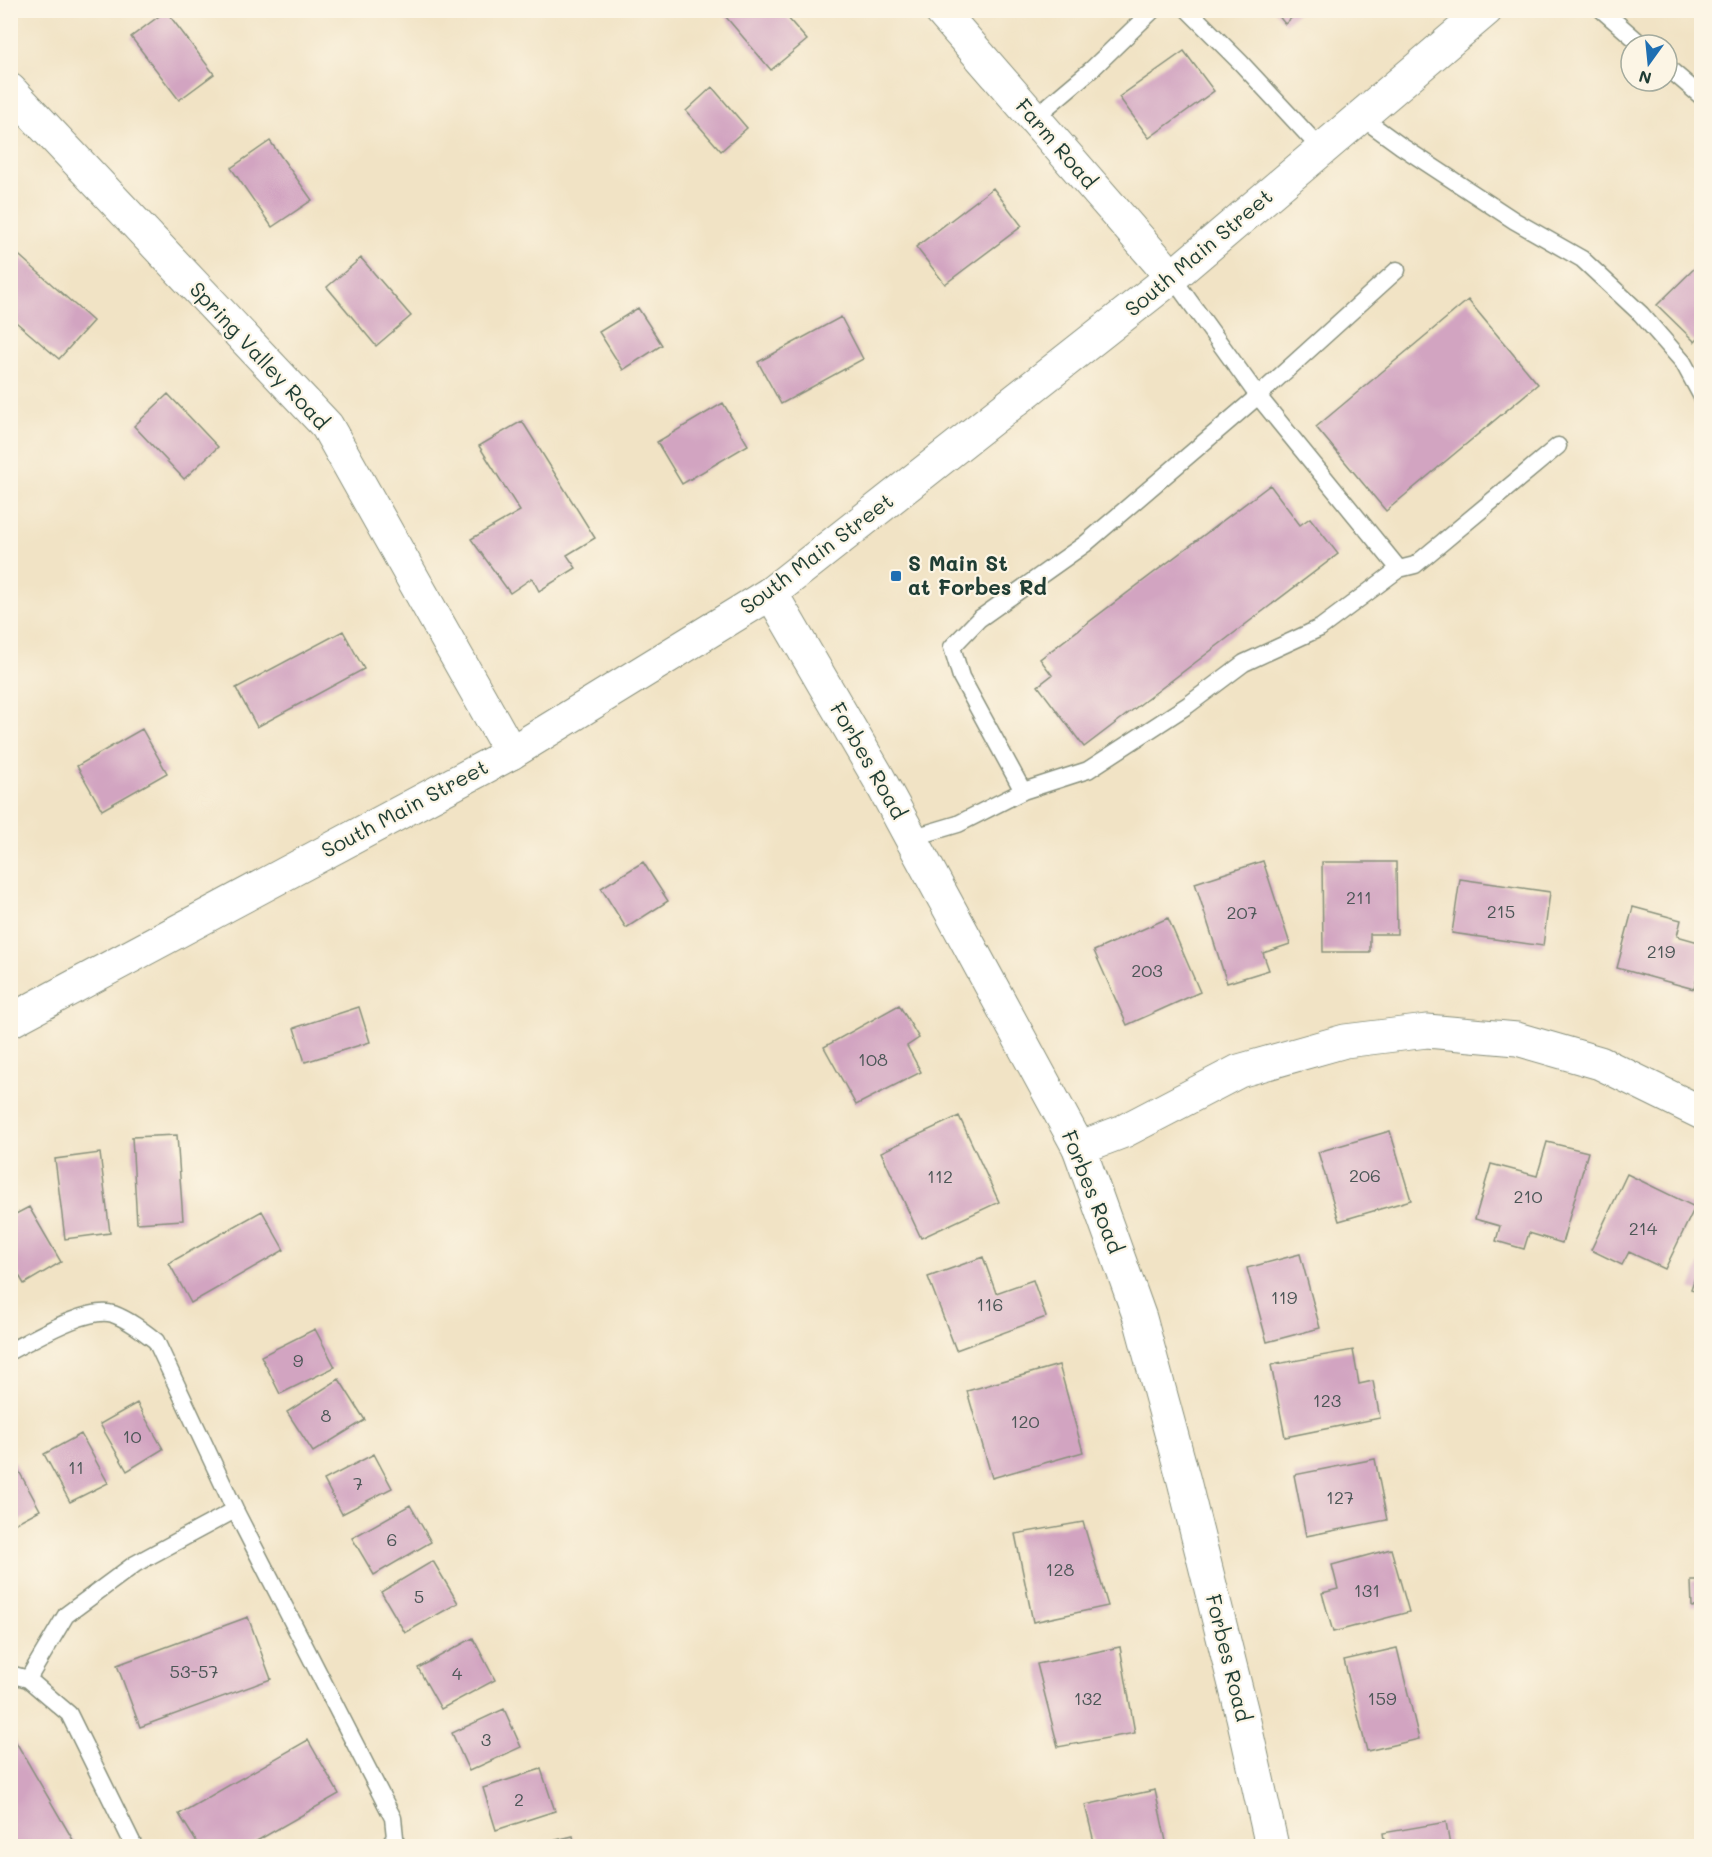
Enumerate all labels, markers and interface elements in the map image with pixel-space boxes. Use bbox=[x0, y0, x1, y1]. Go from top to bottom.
north arrow bbox=[1619, 33, 1679, 93]
text: N bbox=[1636, 66, 1654, 90]
street label: Farm Road bbox=[1010, 92, 1104, 194]
street label: South Main Street bbox=[1118, 182, 1278, 322]
street label: Spring Valley Road bbox=[185, 275, 336, 435]
street label: South Main Street bbox=[734, 486, 898, 619]
place label: S Main St at Forbes Rd bbox=[908, 549, 1047, 600]
marker: S Main St at Forbes Rd bbox=[889, 569, 903, 583]
street label: Forbes Road bbox=[825, 697, 914, 823]
street label: South Main Street bbox=[316, 752, 492, 863]
house number: 211 bbox=[1346, 885, 1372, 909]
house number: 215 bbox=[1487, 899, 1515, 923]
house number: 207 bbox=[1226, 900, 1258, 924]
house number: 219 bbox=[1647, 939, 1676, 963]
house number: 203 bbox=[1131, 958, 1163, 982]
house number: 108 bbox=[858, 1047, 888, 1071]
street label: Forbes Road bbox=[1056, 1126, 1130, 1257]
house number: 206 bbox=[1349, 1163, 1381, 1187]
house number: 112 bbox=[927, 1164, 953, 1188]
house number: 210 bbox=[1513, 1184, 1543, 1208]
house number: 214 bbox=[1629, 1216, 1658, 1240]
house number: 119 bbox=[1271, 1285, 1298, 1309]
house number: 116 bbox=[977, 1292, 1003, 1316]
house number: 9 bbox=[293, 1348, 304, 1372]
house number: 123 bbox=[1313, 1388, 1341, 1412]
house number: 8 bbox=[321, 1403, 332, 1427]
house number: 120 bbox=[1010, 1409, 1040, 1433]
house number: 10 bbox=[122, 1424, 142, 1448]
house number: 11 bbox=[68, 1455, 84, 1479]
house number: 7 bbox=[353, 1471, 363, 1495]
house number: 127 bbox=[1326, 1485, 1354, 1509]
house number: 6 bbox=[387, 1527, 397, 1551]
house number: 128 bbox=[1046, 1557, 1075, 1581]
house number: 131 bbox=[1354, 1578, 1380, 1602]
house number: 5 bbox=[414, 1584, 424, 1608]
street label: Forbes Road bbox=[1201, 1591, 1258, 1724]
house number: 53-57 bbox=[169, 1659, 219, 1683]
house number: 4 bbox=[452, 1661, 463, 1685]
house number: 132 bbox=[1074, 1686, 1102, 1710]
house number: 159 bbox=[1367, 1686, 1397, 1710]
house number: 3 bbox=[481, 1727, 491, 1751]
house number: 2 bbox=[514, 1787, 524, 1811]

